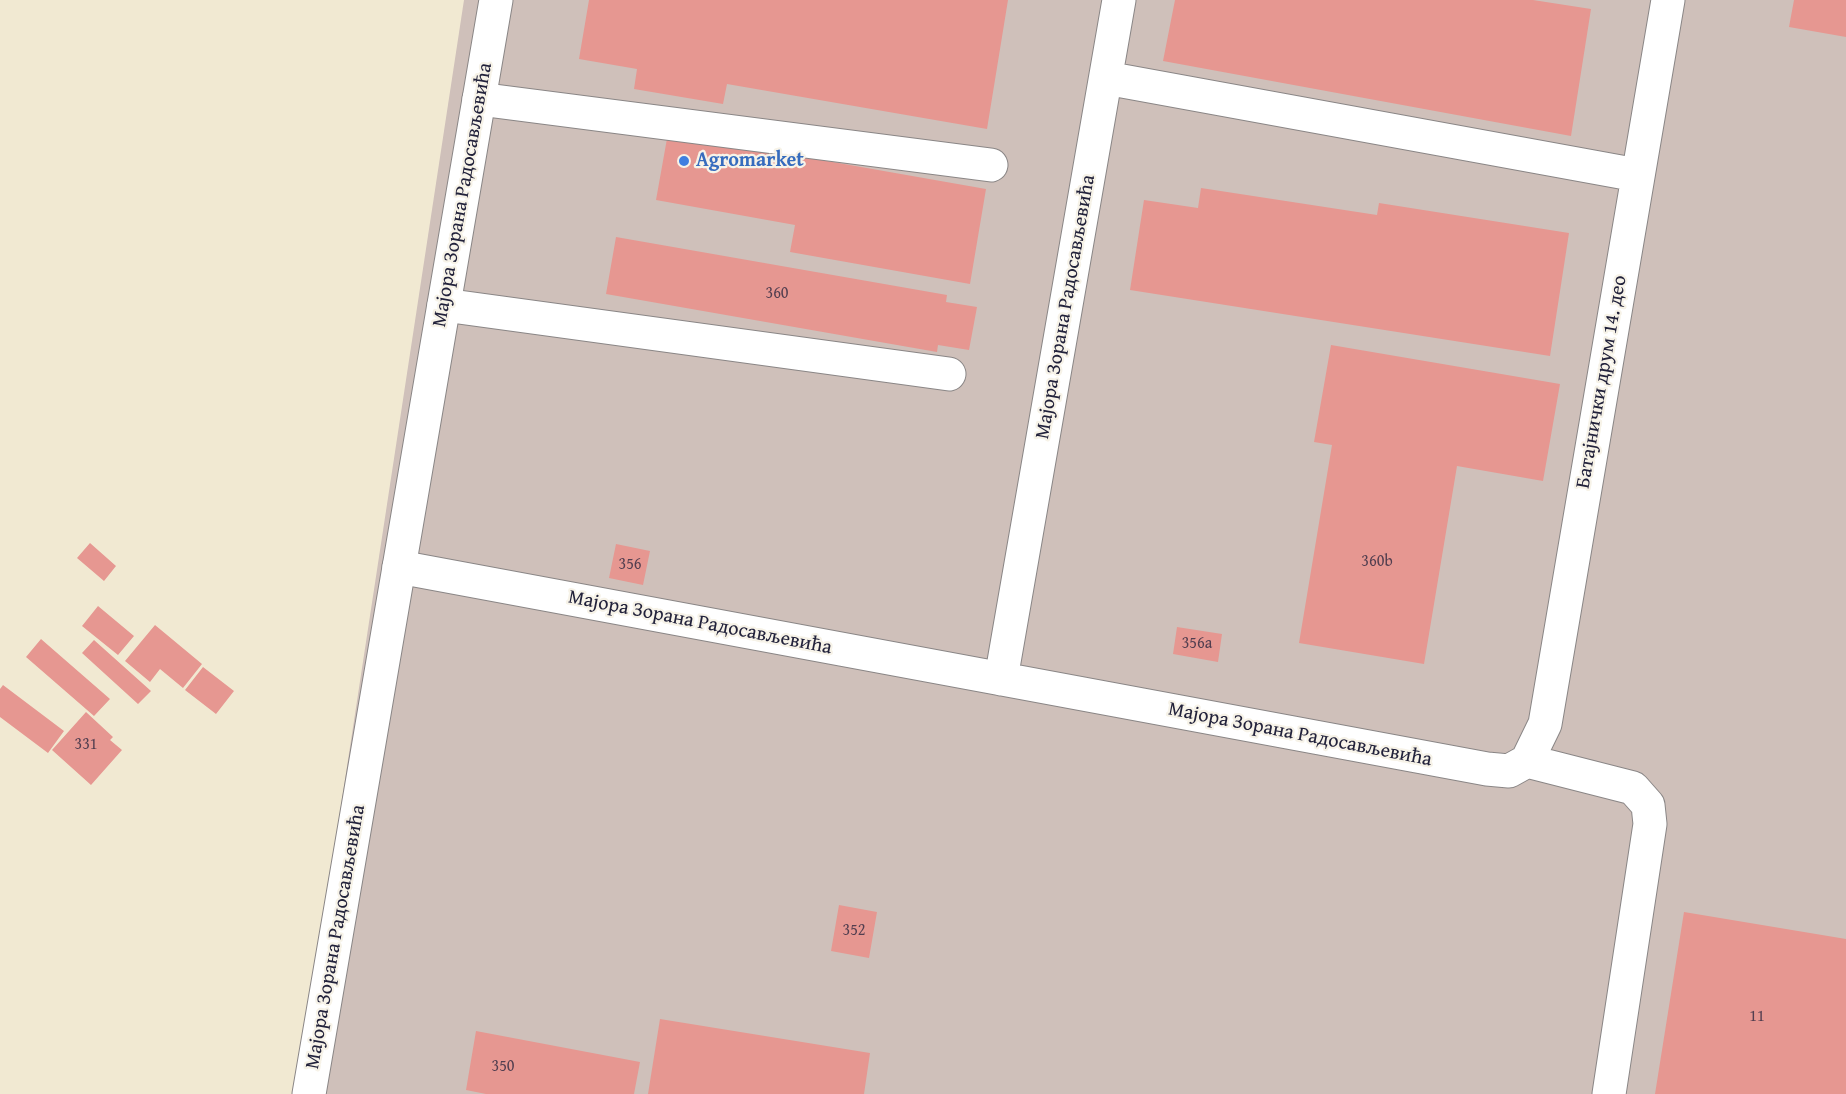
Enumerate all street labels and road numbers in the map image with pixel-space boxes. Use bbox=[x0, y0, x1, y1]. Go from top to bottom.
street label: Мајора Зорана Радосављевића bbox=[428, 61, 498, 329]
street label: Мајора Зорана Радосављевића bbox=[1031, 173, 1101, 441]
street label: Батајнички друм 14. део bbox=[1571, 274, 1633, 490]
street label: Мајора Зорана Радосављевића bbox=[566, 586, 834, 660]
street label: Мајора Зорана Радосављевића bbox=[1166, 698, 1434, 772]
street label: Мајора Зорана Радосављевића bbox=[301, 803, 371, 1071]

